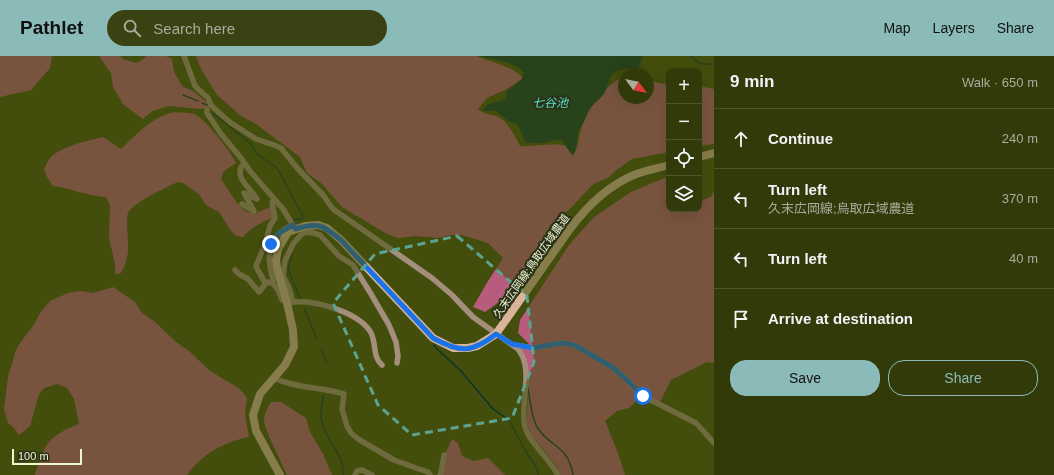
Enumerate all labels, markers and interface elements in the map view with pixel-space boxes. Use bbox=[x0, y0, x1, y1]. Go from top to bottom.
search box bbox=[107, 10, 387, 46]
text: Pathlet bbox=[20, 17, 83, 38]
icon: search bbox=[121, 17, 143, 39]
text: Search here bbox=[153, 20, 235, 37]
text: Map bbox=[883, 20, 911, 36]
text: Layers bbox=[933, 20, 975, 36]
text: Share bbox=[997, 20, 1034, 36]
north arrow bbox=[618, 68, 654, 104]
map controls bbox=[666, 68, 702, 212]
button: + bbox=[666, 68, 702, 104]
text: 9 min bbox=[730, 72, 774, 91]
text: Walk · 650 m bbox=[962, 75, 1038, 90]
water label: 七谷池 bbox=[532, 96, 569, 110]
button: − bbox=[666, 104, 702, 140]
icon: ahead bbox=[730, 128, 752, 150]
text: Continue bbox=[768, 130, 833, 147]
text: 240 m bbox=[1002, 131, 1038, 146]
button: locate bbox=[666, 140, 702, 176]
button: layers bbox=[666, 176, 702, 212]
text: Turn left bbox=[768, 181, 827, 198]
icon: left bbox=[730, 188, 752, 210]
text: 370 m bbox=[1002, 191, 1038, 206]
text: 久末広岡線;鳥取広域農道 bbox=[768, 201, 915, 216]
street label: 久末広岡線;鳥取広域農道 bbox=[491, 212, 571, 320]
route end bbox=[262, 235, 280, 253]
icon: left bbox=[730, 248, 752, 270]
text: Turn left bbox=[768, 250, 827, 267]
text: 40 m bbox=[1009, 251, 1038, 266]
icon: arrive bbox=[730, 308, 752, 330]
text: Arrive at destination bbox=[768, 310, 913, 327]
button: Save bbox=[730, 360, 880, 396]
button: Share bbox=[888, 360, 1038, 396]
route start bbox=[634, 387, 652, 405]
scale bar bbox=[12, 447, 82, 466]
text: 100 m bbox=[18, 450, 49, 462]

